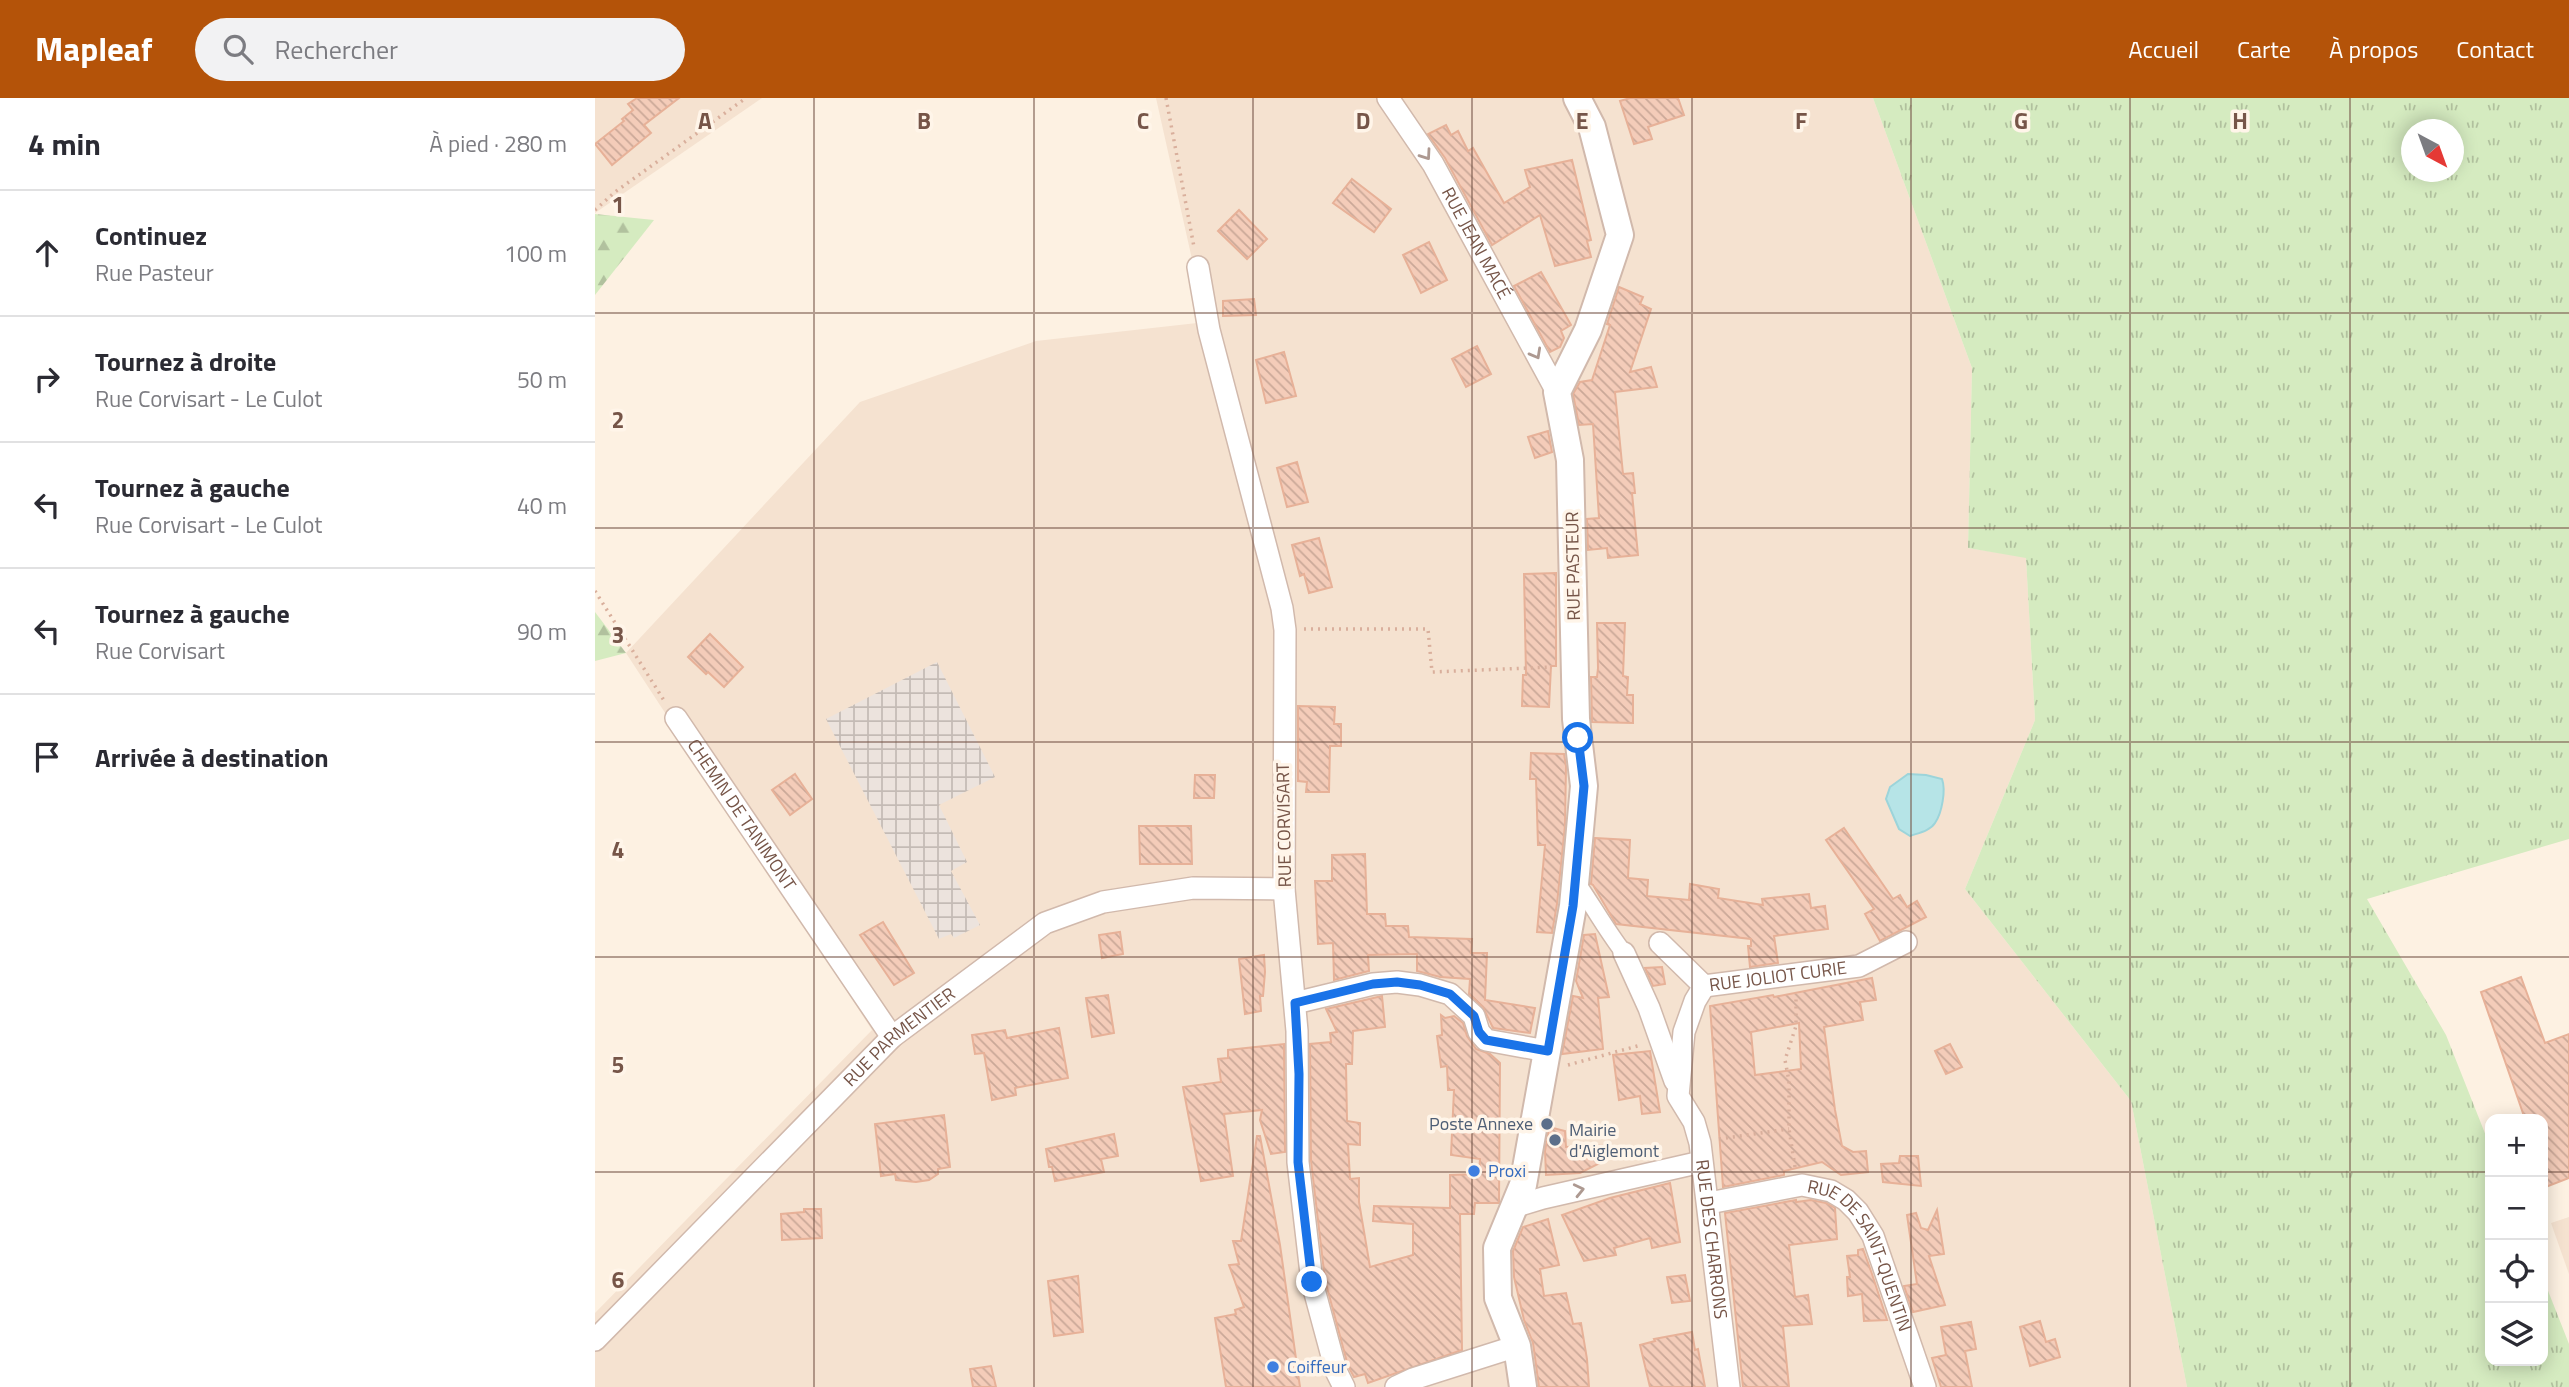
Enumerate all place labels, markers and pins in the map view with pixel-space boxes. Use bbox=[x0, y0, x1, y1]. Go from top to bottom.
place label: Poste Annexe bbox=[1429, 1110, 1533, 1137]
marker: Poste Annexe bbox=[1539, 1116, 1555, 1132]
place label: Mairie d'Aiglemont bbox=[1569, 1116, 1660, 1164]
marker: Mairie d'Aiglemont bbox=[1547, 1132, 1563, 1148]
place label: Proxi bbox=[1488, 1157, 1526, 1184]
marker: Proxi bbox=[1466, 1163, 1482, 1179]
place label: Coiffeur bbox=[1287, 1353, 1347, 1380]
marker: Coiffeur bbox=[1265, 1359, 1281, 1375]

